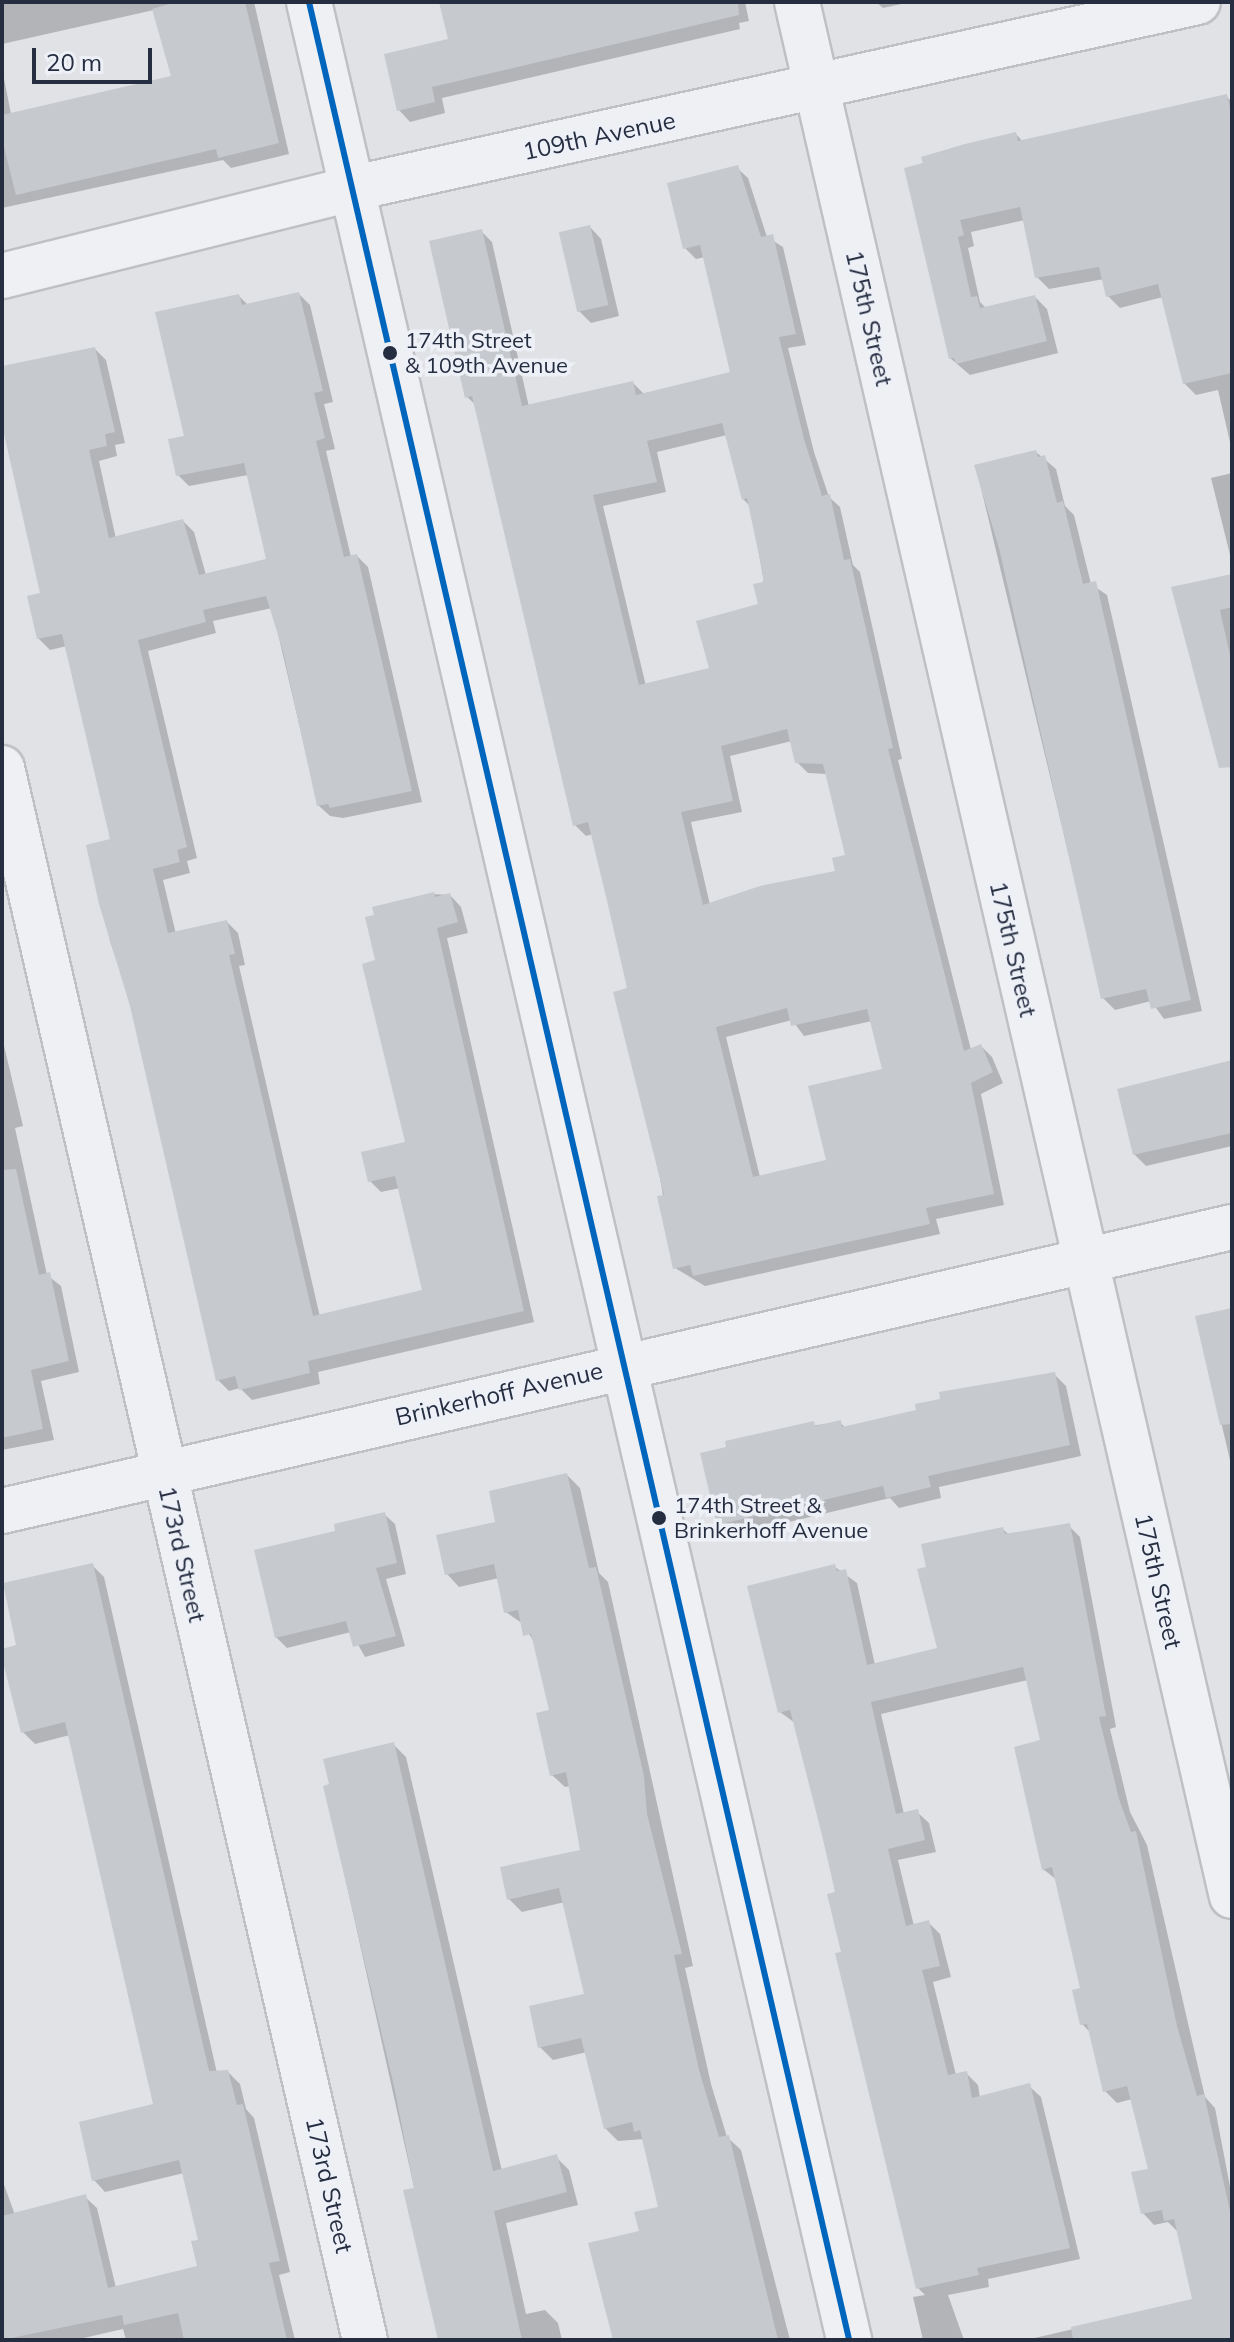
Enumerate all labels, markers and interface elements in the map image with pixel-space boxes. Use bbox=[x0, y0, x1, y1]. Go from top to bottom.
scale bar bbox=[36, 32, 156, 82]
text: 20 m bbox=[46, 47, 102, 77]
street label: 109th Avenue bbox=[520, 106, 678, 166]
street label: 175th Street bbox=[839, 247, 899, 389]
place label: 174th Street & 109th Avenue bbox=[405, 327, 568, 378]
marker: 174th Street & 109th Avenue bbox=[382, 345, 398, 361]
street label: 175th Street bbox=[983, 878, 1043, 1020]
street label: Brinkerhoff Avenue bbox=[392, 1356, 606, 1432]
street label: 173rd Street bbox=[152, 1483, 212, 1625]
place label: 174th Street & Brinkerhoff Avenue bbox=[674, 1492, 868, 1544]
marker: 174th Street & Brinkerhoff Avenue bbox=[651, 1510, 667, 1526]
street label: 175th Street bbox=[1128, 1510, 1188, 1652]
street label: 173rd Street bbox=[299, 2114, 359, 2256]

